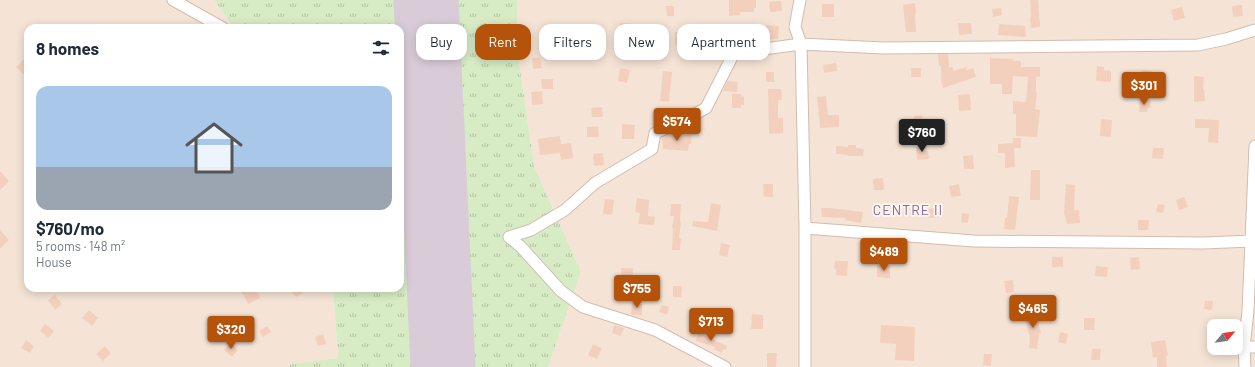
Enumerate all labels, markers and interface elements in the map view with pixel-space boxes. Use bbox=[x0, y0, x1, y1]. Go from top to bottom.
chip: Buy bbox=[416, 24, 467, 60]
chip: Rent bbox=[475, 24, 531, 60]
chip: Filters bbox=[539, 24, 606, 60]
chip: New bbox=[614, 24, 669, 60]
chip: Apartment bbox=[677, 24, 770, 60]
icon: filters bbox=[370, 37, 392, 59]
text: 8 homes bbox=[36, 38, 99, 58]
pin: $301 bbox=[1120, 72, 1168, 106]
text: $301 bbox=[1131, 77, 1157, 93]
pin: $574 bbox=[653, 108, 701, 142]
icon: home bbox=[178, 112, 250, 184]
text: $574 bbox=[663, 113, 691, 129]
pin: $760 bbox=[898, 119, 946, 153]
text: $760 bbox=[908, 124, 936, 140]
district label: CENTRE II bbox=[873, 201, 943, 218]
text: $760/mo bbox=[36, 218, 104, 238]
text: 5 rooms · 148 m² bbox=[36, 238, 125, 254]
pin: $489 bbox=[860, 238, 908, 272]
text: $489 bbox=[869, 243, 899, 259]
text: House bbox=[36, 254, 72, 270]
pin: $755 bbox=[613, 275, 661, 309]
text: $755 bbox=[623, 280, 651, 296]
pin: $465 bbox=[1009, 295, 1057, 329]
text: $465 bbox=[1018, 300, 1048, 316]
pin: $713 bbox=[687, 308, 735, 342]
text: $713 bbox=[698, 313, 724, 329]
pin: $320 bbox=[207, 316, 255, 350]
north arrow bbox=[1207, 319, 1243, 355]
map controls bbox=[1207, 319, 1243, 355]
text: $320 bbox=[216, 321, 246, 337]

